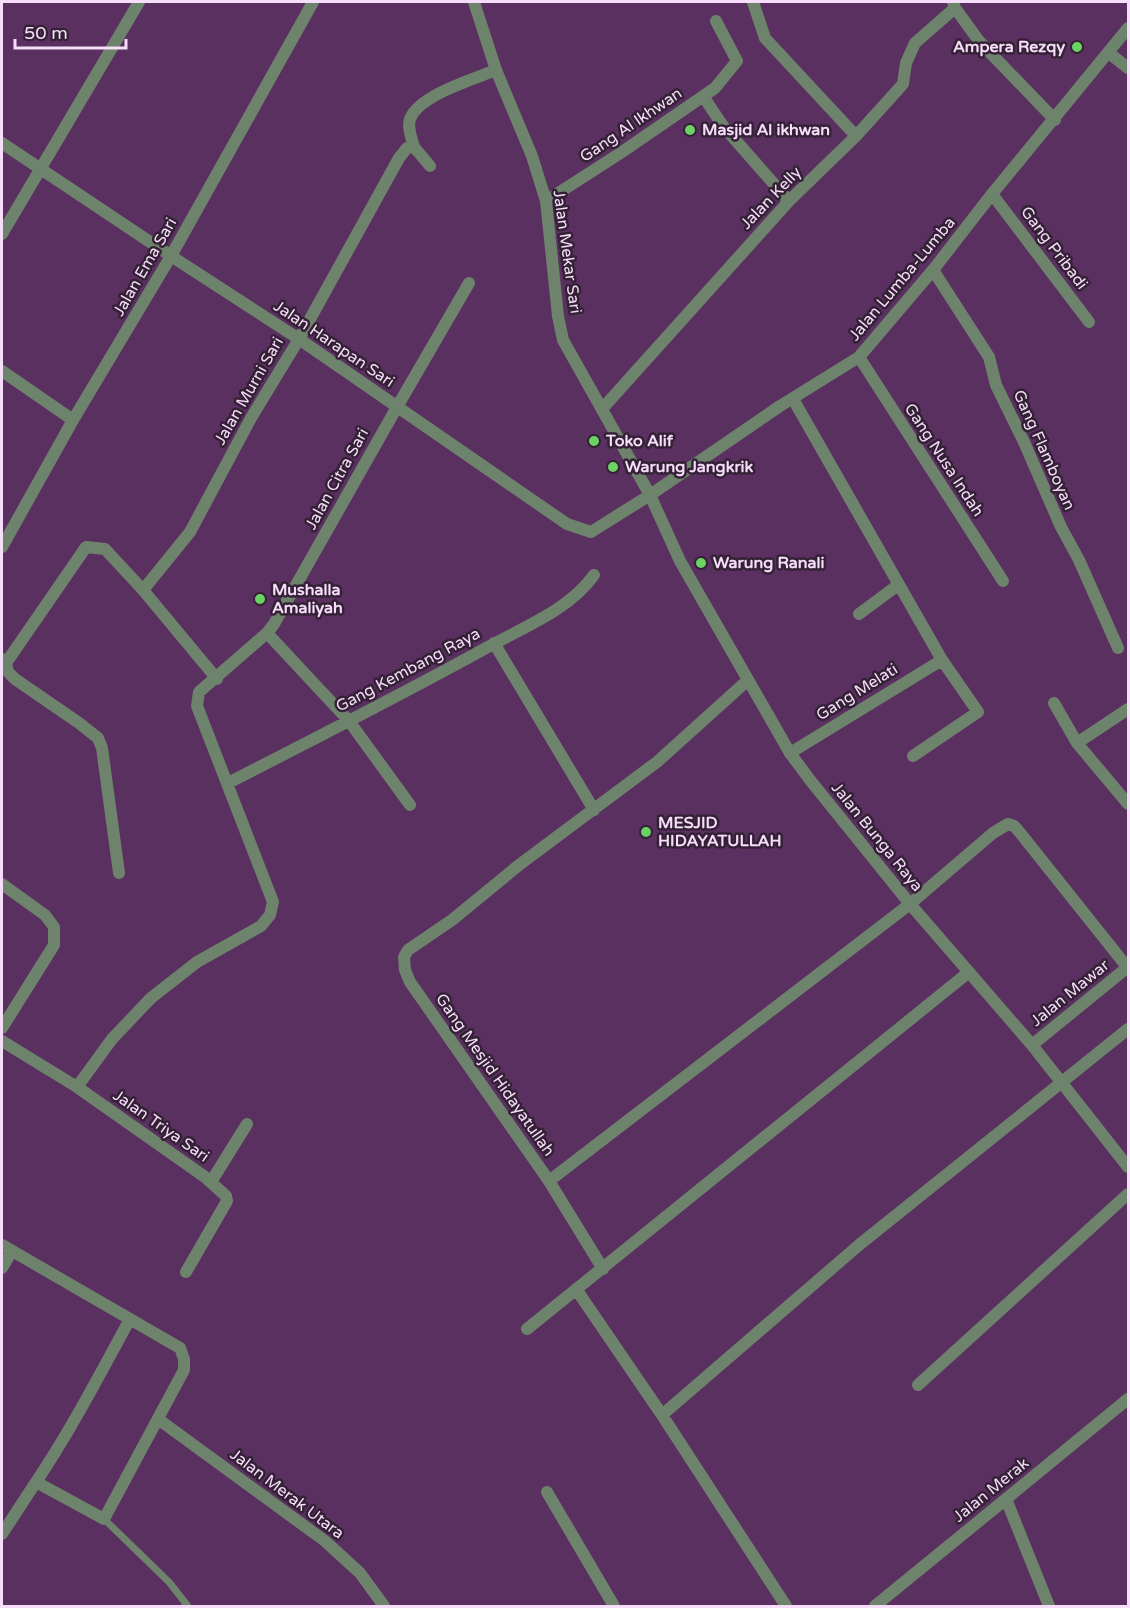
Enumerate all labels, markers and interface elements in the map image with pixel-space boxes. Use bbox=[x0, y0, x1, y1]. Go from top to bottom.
scale bar bbox=[15, 12, 126, 50]
text: 50 m bbox=[24, 22, 68, 44]
place label: Ampera Rezqy bbox=[953, 37, 1065, 57]
marker: Ampera Rezqy bbox=[1070, 40, 1084, 54]
street label: Gang Al Ikhwan bbox=[576, 83, 686, 167]
place label: Masjid Al ikhwan bbox=[702, 120, 830, 140]
marker: Masjid Al ikhwan bbox=[683, 123, 697, 137]
street label: Jalan Kelly bbox=[736, 162, 806, 234]
street label: Jalan Mekar Sari bbox=[548, 189, 586, 315]
street label: Gang Pribadi bbox=[1016, 202, 1092, 294]
street label: Jalan Lumba-Lumba bbox=[844, 213, 960, 345]
street label: Jalan Ema Sari bbox=[109, 214, 181, 320]
street label: Jalan Harapan Sari bbox=[270, 296, 398, 392]
street label: Jalan Murni Sari bbox=[210, 333, 288, 449]
street label: Gang Flamboyan bbox=[1009, 387, 1079, 513]
street label: Gang Nusa Indah bbox=[900, 399, 988, 521]
street label: Jalan Citra Sari bbox=[301, 425, 373, 533]
place label: Toko Alif bbox=[605, 431, 674, 451]
marker: Toko Alif bbox=[587, 434, 601, 448]
place label: Warung Jangkrik bbox=[625, 457, 754, 477]
marker: Warung Jangkrik bbox=[606, 460, 620, 474]
place label: Warung Ranali bbox=[713, 553, 825, 573]
marker: Warung Ranali bbox=[694, 556, 708, 570]
place label: Mushalla Amaliyah bbox=[272, 580, 343, 618]
marker: Mushalla Amaliyah bbox=[253, 592, 267, 606]
street label: Gang Kembang Raya bbox=[332, 624, 484, 716]
street label: Gang Melati bbox=[813, 659, 901, 725]
street label: Jalan Bunga Raya bbox=[827, 778, 927, 896]
place label: MESJID HIDAYATULLAH bbox=[658, 813, 782, 851]
marker: MESJID HIDAYATULLAH bbox=[639, 825, 653, 839]
street label: Jalan Mawar bbox=[1027, 955, 1114, 1031]
street label: Gang Mesjid Hidayatullah bbox=[431, 990, 559, 1160]
street label: Jalan Triya Sari bbox=[109, 1085, 213, 1167]
street label: Jalan Merak Utara bbox=[226, 1445, 348, 1543]
street label: Jalan Merak bbox=[949, 1453, 1033, 1527]

